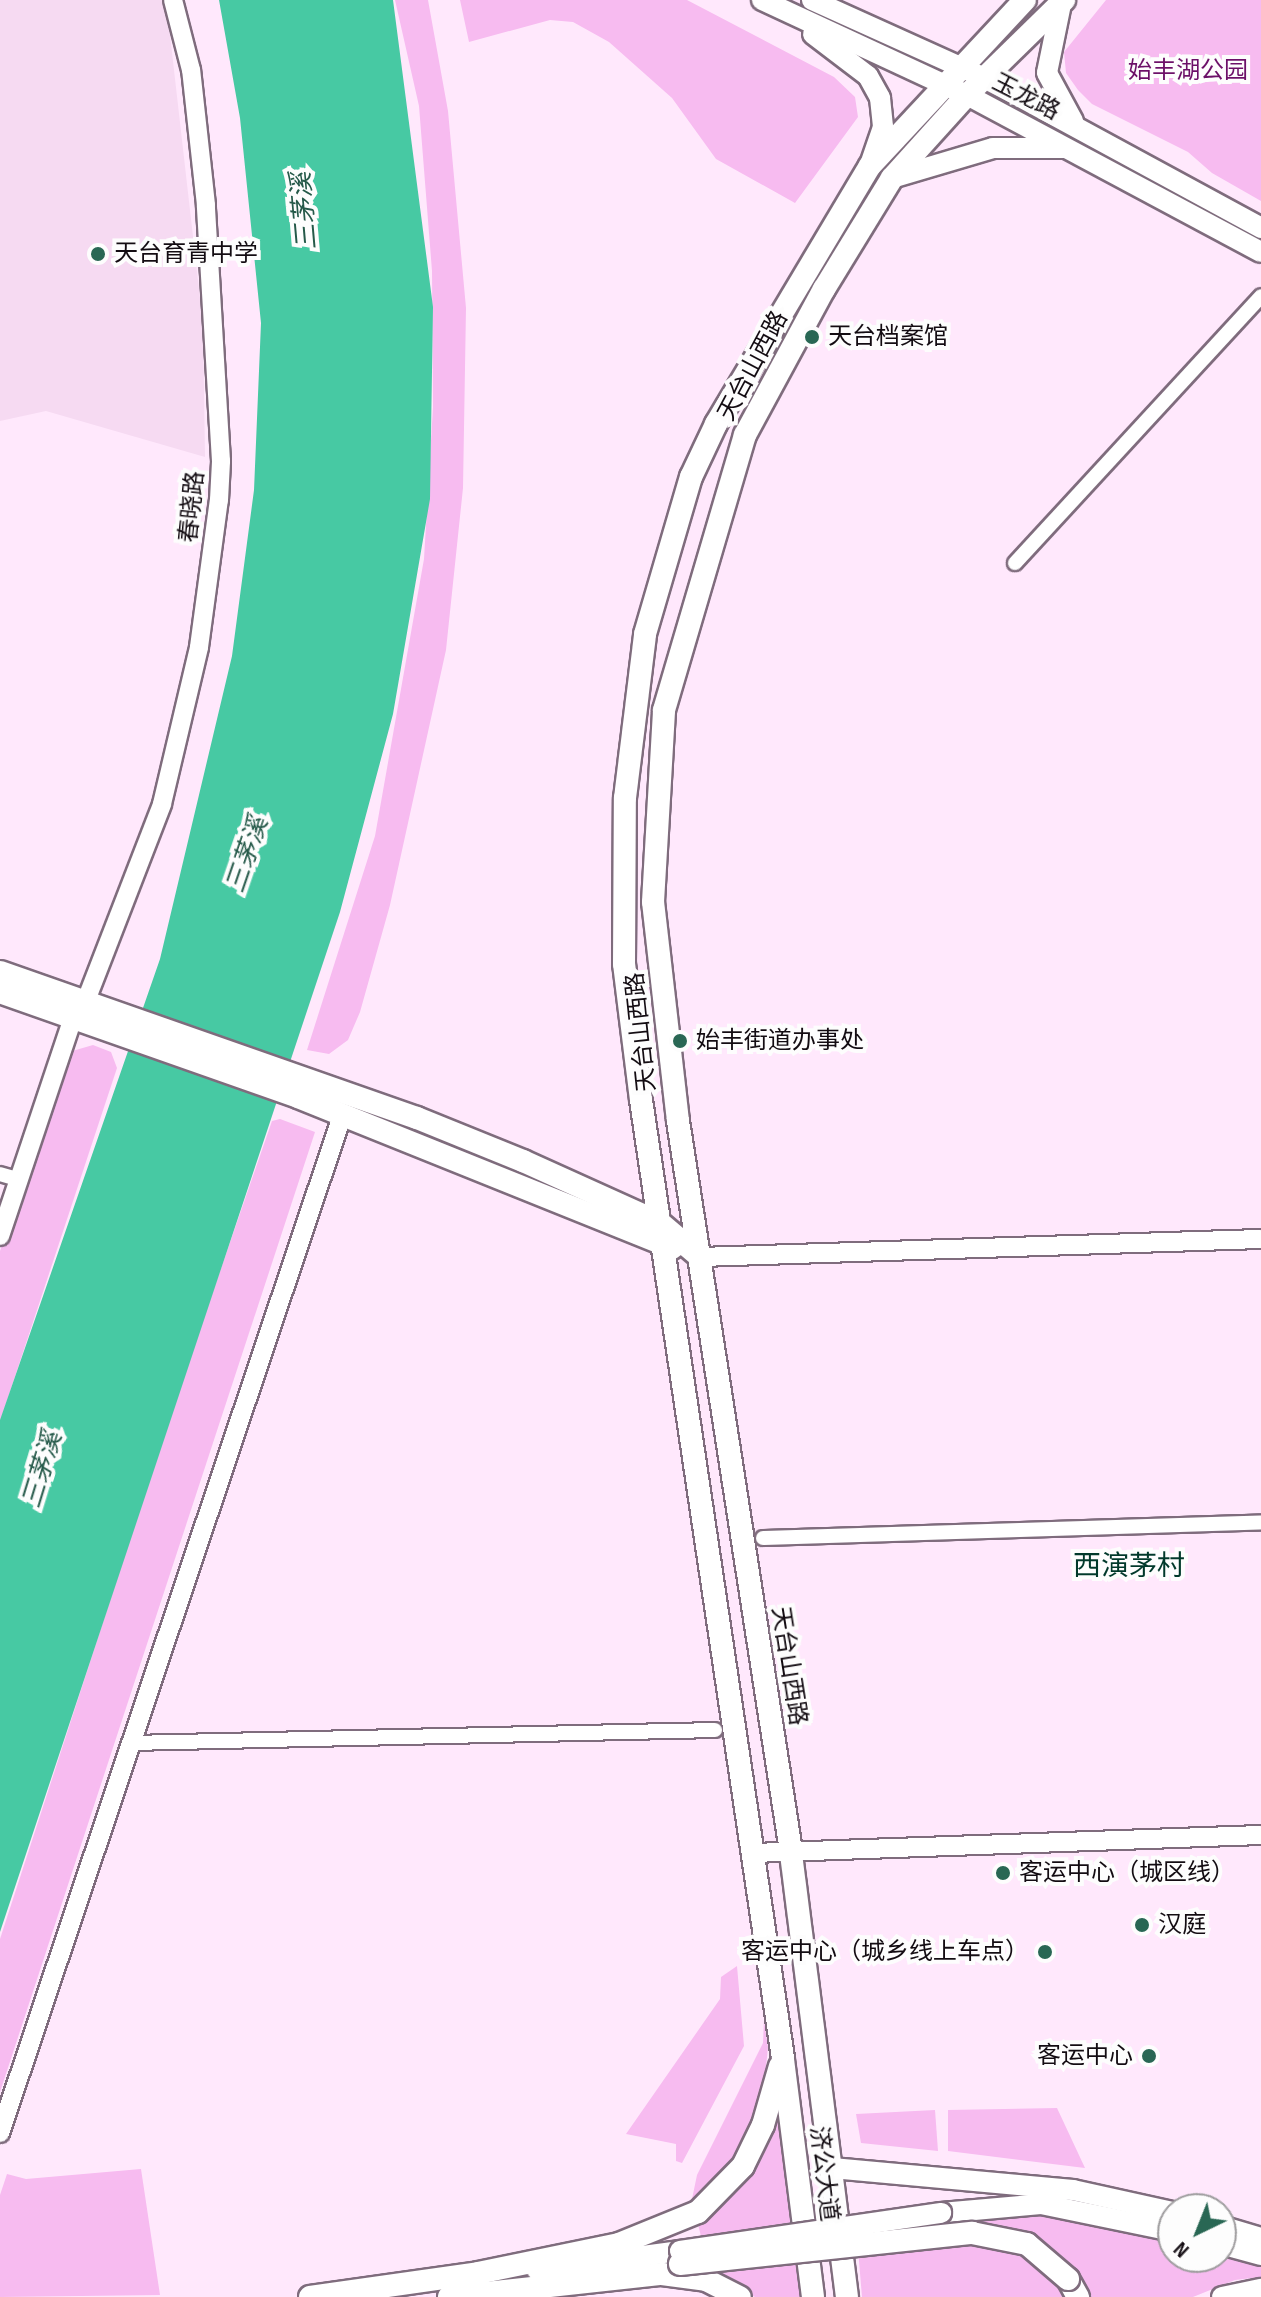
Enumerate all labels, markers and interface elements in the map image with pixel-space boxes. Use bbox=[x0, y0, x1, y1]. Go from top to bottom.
park label: 始丰湖公园 bbox=[1128, 57, 1248, 85]
street label: 玉龙路 bbox=[987, 68, 1065, 126]
water label: 三茅溪 bbox=[286, 171, 324, 251]
place label: 天台育青中学 bbox=[114, 240, 258, 268]
marker: 天台育青中学 bbox=[89, 245, 107, 263]
street label: 天台山西路 bbox=[712, 306, 794, 426]
place label: 天台档案馆 bbox=[828, 323, 948, 351]
marker: 天台档案馆 bbox=[803, 328, 821, 346]
street label: 春晓路 bbox=[174, 470, 210, 544]
water label: 三茅溪 bbox=[221, 813, 275, 897]
street label: 天台山西路 bbox=[620, 971, 662, 1093]
place label: 始丰街道办事处 bbox=[696, 1027, 864, 1055]
marker: 始丰街道办事处 bbox=[671, 1032, 689, 1050]
water label: 三茅溪 bbox=[17, 1428, 69, 1512]
district label: 西演茅村 bbox=[1073, 1550, 1185, 1584]
street label: 天台山西路 bbox=[765, 1604, 813, 1728]
place label: 客运中心（城区线） bbox=[1019, 1859, 1235, 1887]
marker: 客运中心（城区线） bbox=[994, 1864, 1012, 1882]
place label: 汉庭 bbox=[1158, 1911, 1206, 1939]
marker: 汉庭 bbox=[1133, 1916, 1151, 1934]
place label: 客运中心（城乡线上车点） bbox=[741, 1938, 1029, 1966]
marker: 客运中心（城乡线上车点） bbox=[1036, 1943, 1054, 1961]
place label: 客运中心 bbox=[1037, 2042, 1133, 2070]
marker: 客运中心 bbox=[1140, 2047, 1158, 2065]
street label: 济公大道 bbox=[804, 2125, 844, 2223]
north arrow bbox=[1157, 2193, 1237, 2273]
text: N bbox=[1168, 2236, 1195, 2263]

